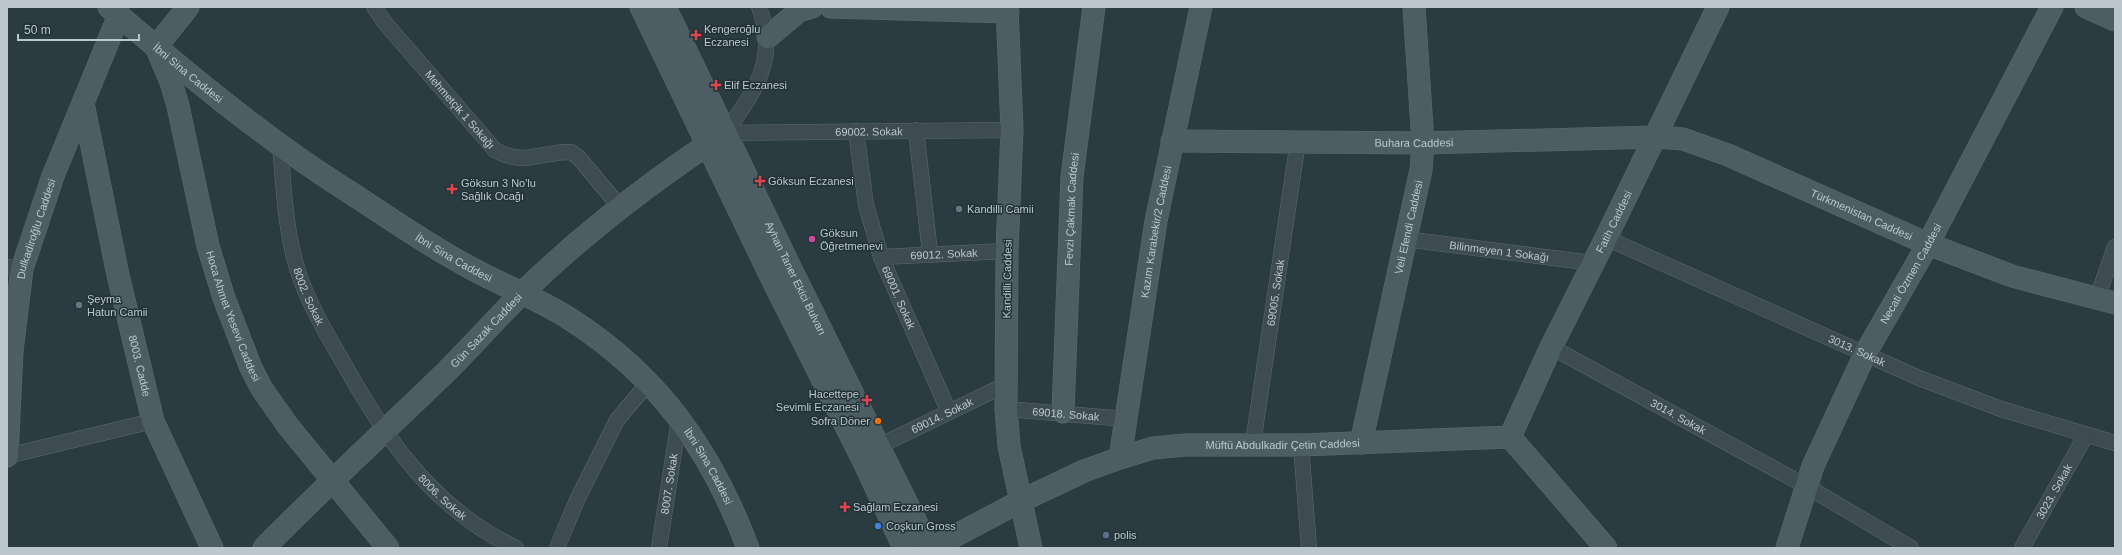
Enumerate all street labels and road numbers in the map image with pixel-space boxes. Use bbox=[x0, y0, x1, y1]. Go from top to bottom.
street label: İbni Sina Caddesi bbox=[151, 41, 225, 105]
street label: Mehmetçik 1 Sokağı bbox=[423, 68, 497, 151]
street label: 69002. Sokak bbox=[835, 125, 903, 138]
street label: Buhara Caddesi bbox=[1374, 136, 1454, 149]
street label: Fevzi Çakmak Caddesi bbox=[1063, 152, 1081, 266]
street label: Kazım Karabekir/2 Caddesi bbox=[1138, 165, 1173, 299]
street label: Dulkadiroğlu Caddesi bbox=[15, 177, 58, 280]
street label: Veli Efendi Caddesi bbox=[1392, 179, 1425, 275]
street label: Türkmenistan Caddesi bbox=[1809, 187, 1914, 242]
street label: Fatih Caddesi bbox=[1593, 189, 1634, 255]
street label: Ayhan Taner Ekici Bulvarı bbox=[763, 219, 829, 337]
street label: Necati Özmen Caddesi bbox=[1878, 221, 1944, 326]
street label: İbni Sina Caddesi bbox=[413, 231, 494, 284]
street label: Kandilli Caddesi bbox=[1000, 239, 1014, 319]
street label: Bilinmeyen 1 Sokağı bbox=[1449, 239, 1550, 263]
street label: 69012. Sokak bbox=[910, 246, 978, 262]
street label: Hoca Ahmet Yesevi Caddesi bbox=[204, 249, 263, 383]
street label: 69005. Sokak bbox=[1265, 258, 1286, 327]
street label: 69001. Sokak bbox=[880, 264, 918, 331]
street label: 8002. Sokak bbox=[291, 266, 327, 327]
street label: Gün Sazak Caddesi bbox=[448, 291, 524, 370]
street label: 3013. Sokak bbox=[1827, 332, 1888, 368]
street label: 8003. Cadde bbox=[127, 334, 153, 398]
street label: 69014. Sokak bbox=[909, 395, 975, 436]
street label: 3014. Sokak bbox=[1649, 396, 1709, 437]
street label: 69018. Sokak bbox=[1032, 405, 1100, 423]
street label: İbni Sina Caddesi bbox=[682, 426, 735, 506]
street label: Müftü Abdulkadir Çetin Caddesi bbox=[1206, 437, 1360, 451]
street label: 8007. Sokak bbox=[658, 452, 680, 515]
street label: 3023. Sokak bbox=[2034, 461, 2075, 521]
street label: 8006. Sokak bbox=[416, 472, 469, 522]

